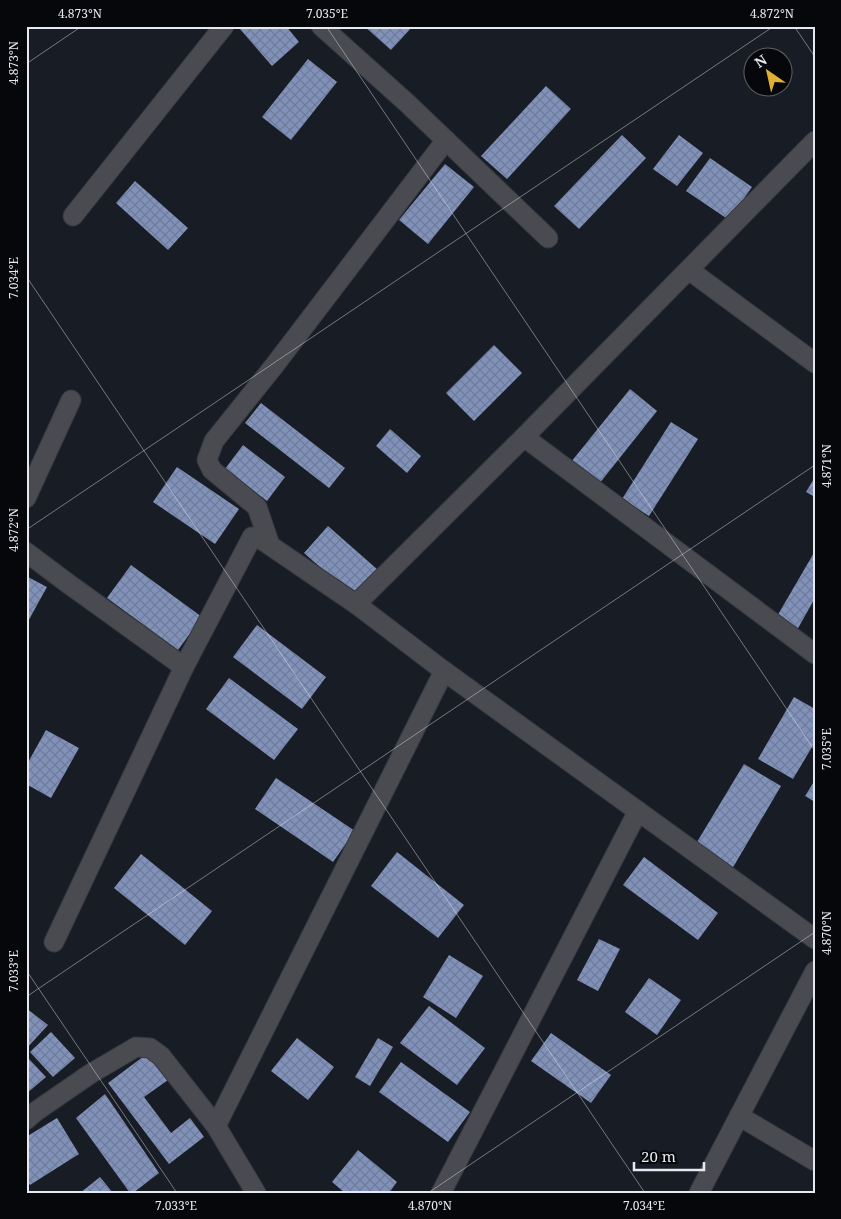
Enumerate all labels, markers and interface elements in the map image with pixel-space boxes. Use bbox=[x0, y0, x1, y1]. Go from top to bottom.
text: 4.873°N bbox=[58, 5, 102, 22]
text: 7.035°E bbox=[306, 5, 348, 22]
text: 4.872°N bbox=[750, 5, 794, 22]
text: 4.873°N bbox=[5, 41, 22, 85]
north arrow bbox=[744, 48, 794, 98]
text: N bbox=[751, 50, 770, 72]
text: 7.034°E bbox=[5, 257, 22, 299]
text: 4.871°N bbox=[818, 444, 835, 488]
text: 4.872°N bbox=[5, 508, 22, 552]
text: 7.035°E bbox=[818, 728, 835, 770]
text: 4.870°N bbox=[818, 911, 835, 955]
text: 7.033°E bbox=[5, 950, 22, 992]
scale bar bbox=[634, 1139, 704, 1171]
text: 20 m bbox=[641, 1146, 676, 1166]
text: 7.033°E bbox=[155, 1197, 197, 1214]
text: 4.870°N bbox=[408, 1197, 452, 1214]
text: 7.034°E bbox=[623, 1197, 665, 1214]

